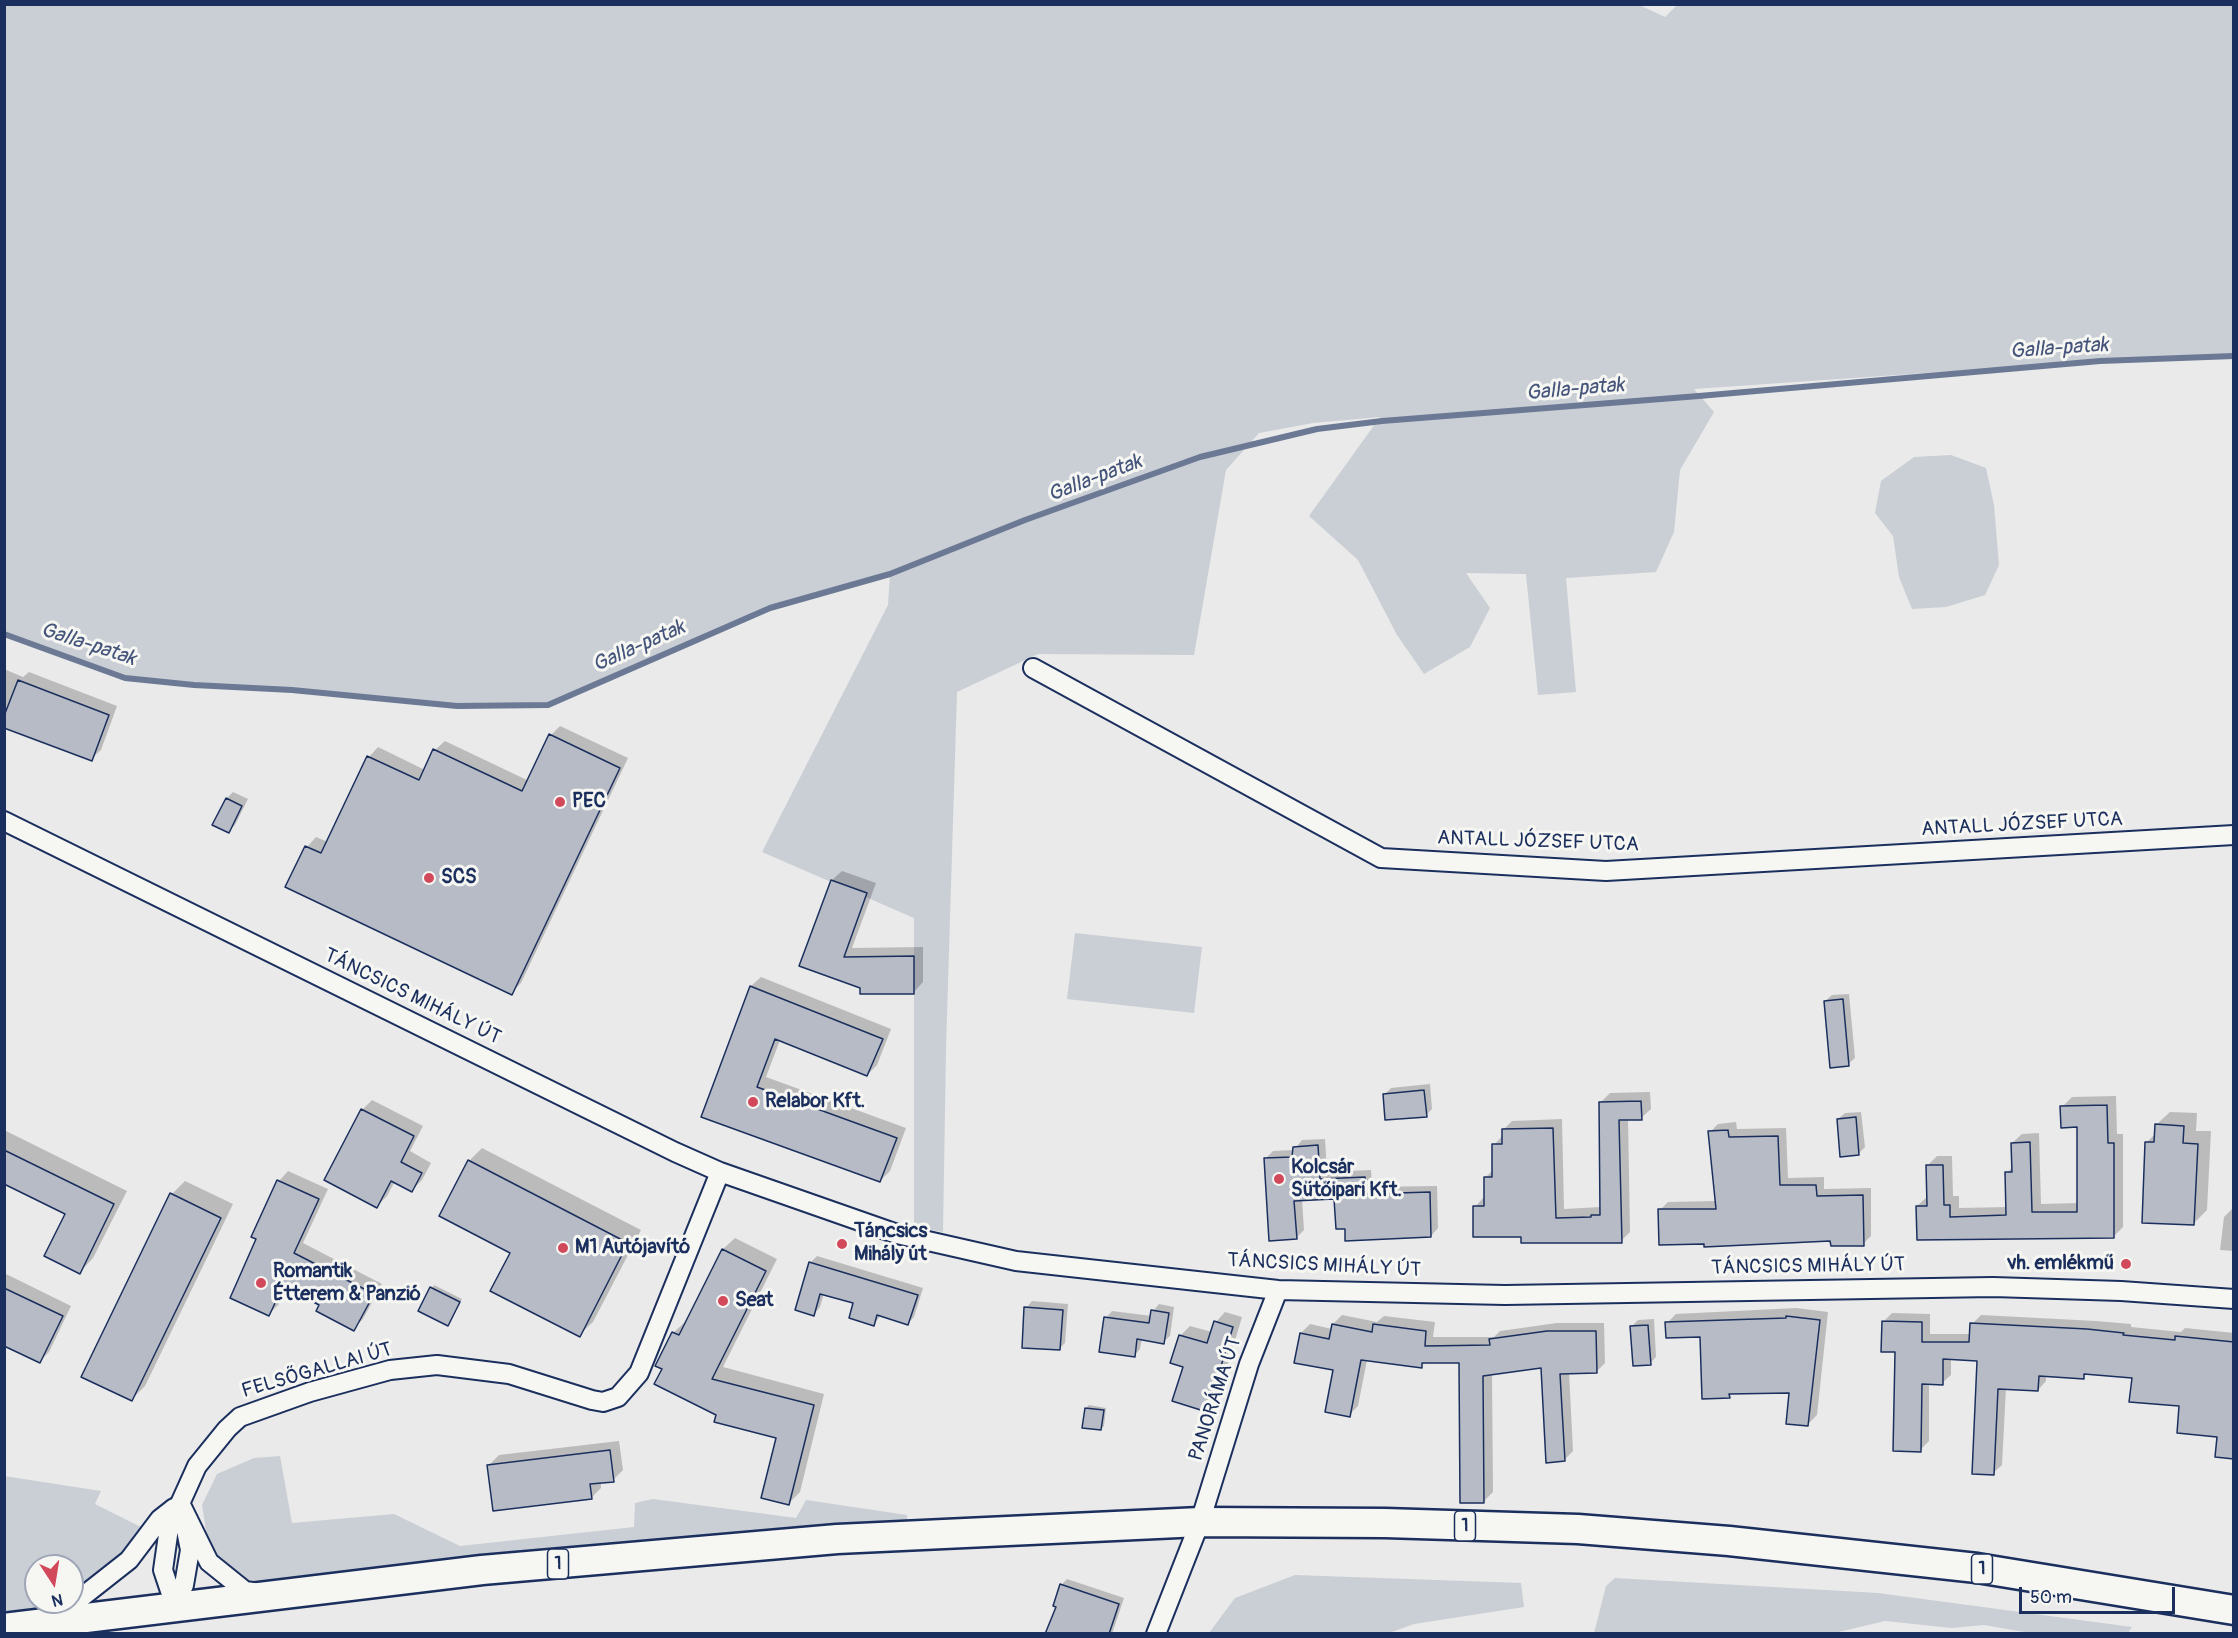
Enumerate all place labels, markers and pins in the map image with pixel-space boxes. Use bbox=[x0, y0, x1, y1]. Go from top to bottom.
place label: PEC bbox=[572, 790, 606, 814]
marker: PEC bbox=[553, 795, 567, 809]
place label: SCS bbox=[441, 866, 477, 890]
marker: SCS bbox=[422, 871, 436, 885]
place label: Relabor Kft. bbox=[765, 1090, 865, 1114]
marker: Relabor Kft. bbox=[746, 1095, 760, 1109]
place label: Kolcsár Sütőipari Kft. bbox=[1291, 1156, 1402, 1203]
marker: Kolcsár Sütőipari Kft. bbox=[1272, 1172, 1286, 1186]
place label: Táncsics Mihály út bbox=[854, 1220, 928, 1267]
place label: M1 Autójavító bbox=[575, 1236, 690, 1260]
marker: Táncsics Mihály út bbox=[835, 1237, 849, 1251]
marker: M1 Autójavító bbox=[556, 1241, 570, 1255]
place label: vh. emlékmű bbox=[2008, 1252, 2114, 1276]
marker: vh. emlékmű bbox=[2119, 1257, 2133, 1271]
place label: Romantik Étterem & Panzió bbox=[273, 1260, 421, 1307]
marker: Romantik Étterem & Panzió bbox=[254, 1276, 268, 1290]
place label: Seat bbox=[735, 1289, 773, 1313]
marker: Seat bbox=[716, 1294, 730, 1308]

